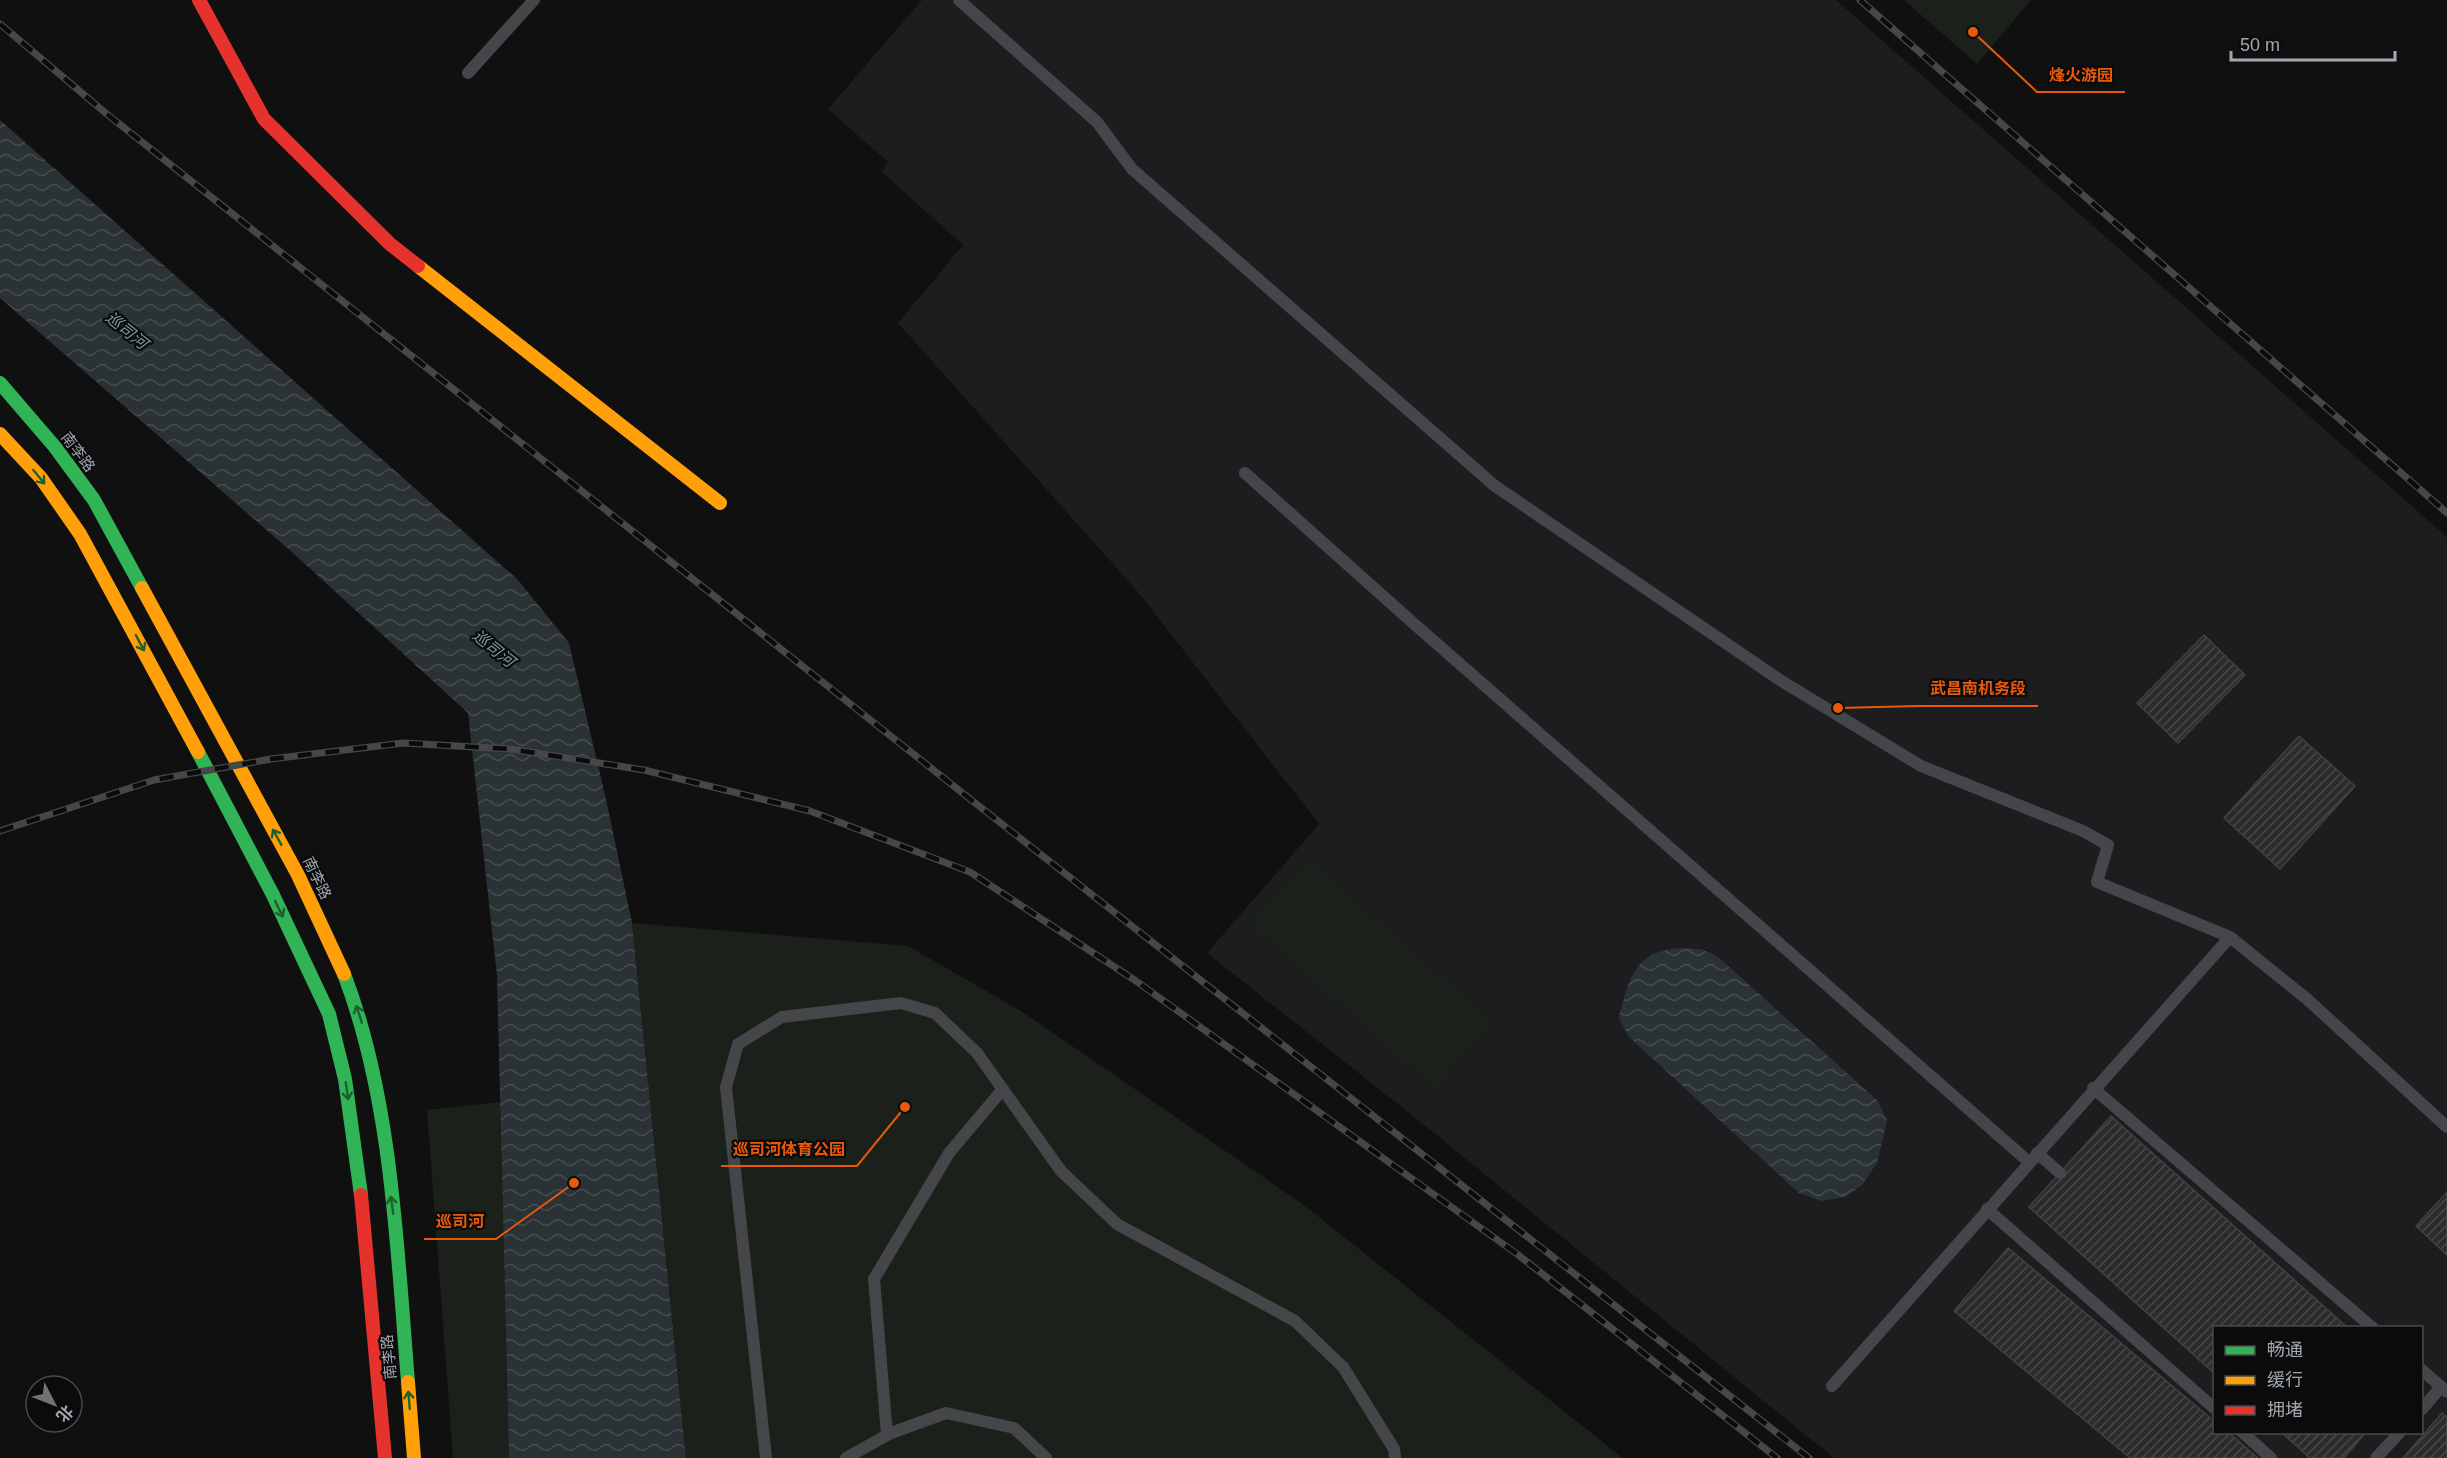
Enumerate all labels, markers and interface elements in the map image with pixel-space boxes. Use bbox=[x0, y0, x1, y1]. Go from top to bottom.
scale bar bbox=[2231, 24, 2394, 62]
text: 50 m bbox=[2240, 35, 2280, 55]
callout: 烽火游园 bbox=[2037, 58, 2125, 92]
text: 烽火游园 bbox=[2049, 66, 2113, 84]
water label: 巡司河 bbox=[103, 309, 153, 354]
street label: 南李路 bbox=[58, 429, 99, 475]
one-way arrow bbox=[33, 469, 46, 485]
water label: 巡司河 bbox=[470, 627, 520, 672]
one-way arrow bbox=[135, 634, 146, 652]
callout: 武昌南机务段 bbox=[1918, 672, 2038, 706]
text: 武昌南机务段 bbox=[1930, 680, 2026, 697]
one-way arrow bbox=[271, 829, 283, 846]
street label: 南李路 bbox=[300, 854, 335, 902]
one-way arrow bbox=[274, 900, 286, 918]
one-way arrow bbox=[353, 1005, 364, 1024]
one-way arrow bbox=[341, 1080, 352, 1100]
callout: 巡司河体育公园 bbox=[721, 1132, 857, 1166]
text: 巡司河体育公园 bbox=[733, 1141, 845, 1158]
one-way arrow bbox=[387, 1196, 398, 1216]
callout: 巡司河 bbox=[424, 1205, 496, 1239]
text: 巡司河 bbox=[436, 1213, 484, 1230]
legend bbox=[2213, 1326, 2423, 1434]
street label: 南李路 bbox=[378, 1334, 399, 1380]
text: 畅通 bbox=[2267, 1340, 2303, 1360]
text: 缓行 bbox=[2267, 1370, 2303, 1390]
north arrow bbox=[24, 1374, 84, 1434]
one-way arrow bbox=[403, 1390, 414, 1410]
text: 拥堵 bbox=[2267, 1400, 2303, 1420]
text: 北 bbox=[53, 1402, 76, 1425]

